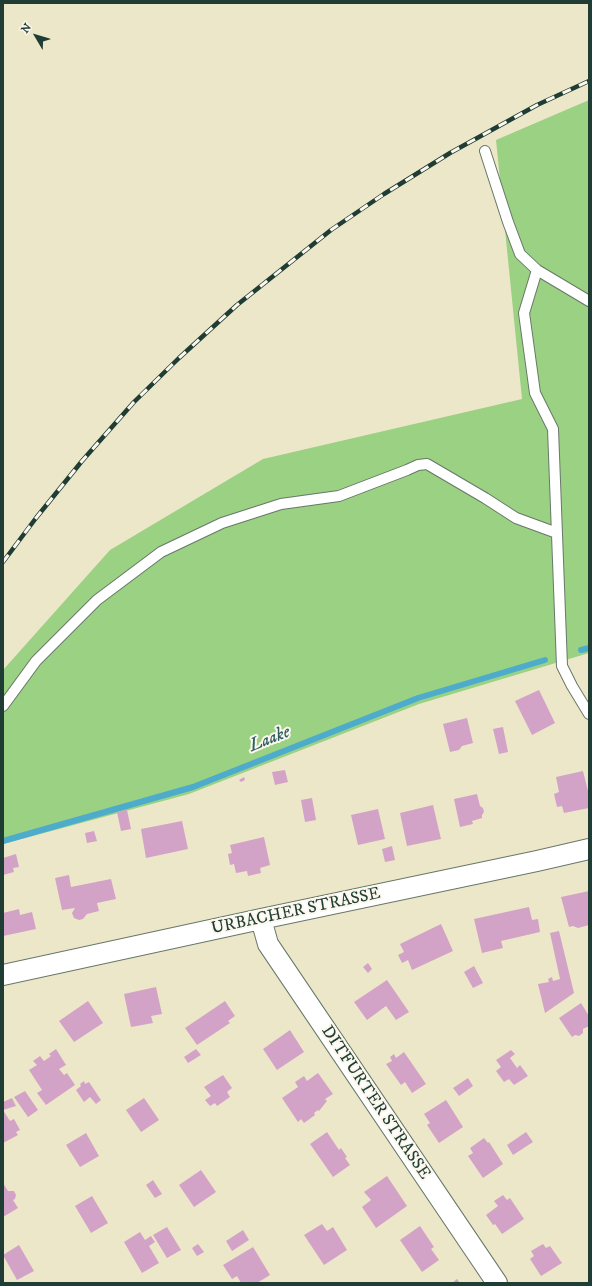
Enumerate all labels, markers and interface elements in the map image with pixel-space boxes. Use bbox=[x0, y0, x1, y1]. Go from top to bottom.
north arrow bbox=[16, 16, 56, 56]
text: N bbox=[18, 21, 35, 36]
water label: Laake bbox=[246, 722, 294, 758]
street label: URBACHER STRASSE bbox=[210, 884, 382, 940]
street label: DITFURTER STRASSE bbox=[316, 1022, 434, 1184]

